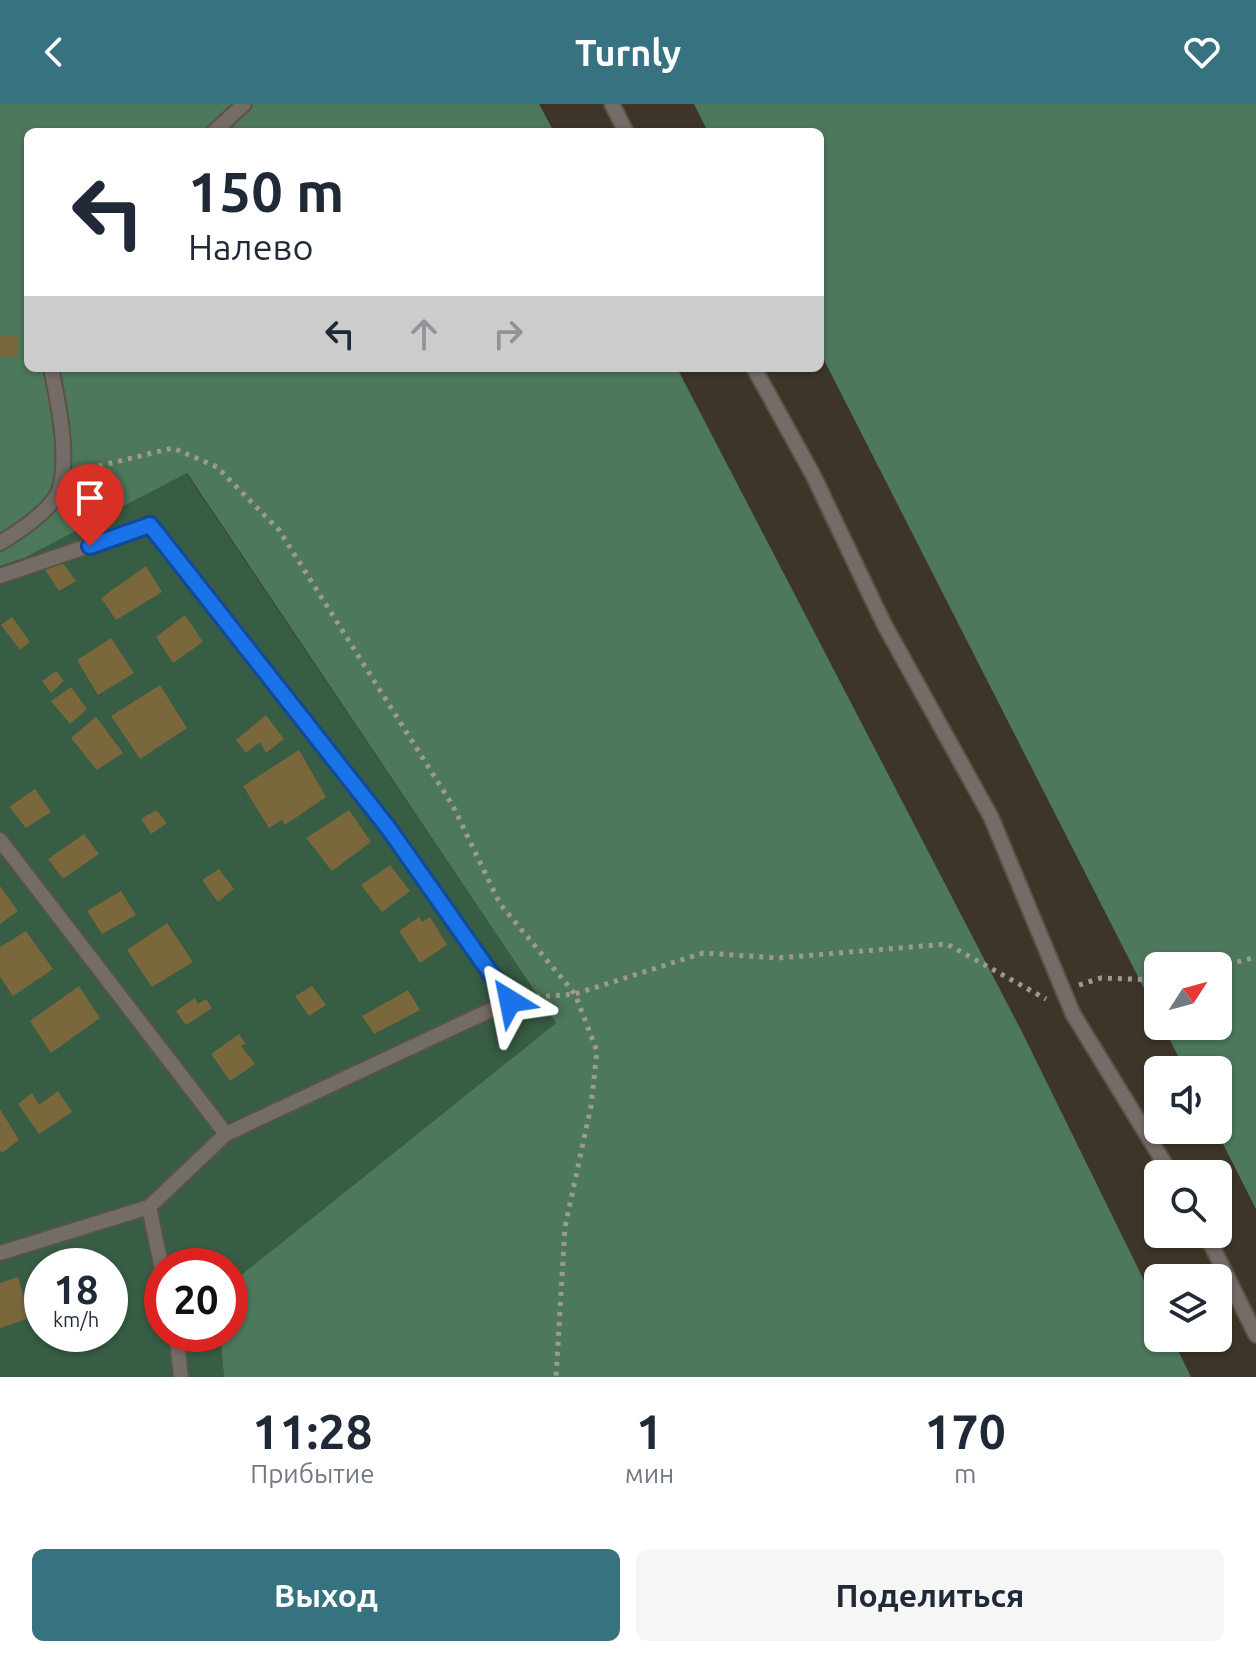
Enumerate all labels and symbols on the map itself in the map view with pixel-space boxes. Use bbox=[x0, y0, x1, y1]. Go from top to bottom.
pin bbox=[56, 464, 124, 546]
north arrow bbox=[1144, 952, 1232, 1040]
position arrow bbox=[468, 959, 552, 1043]
speed limit sign: 20 bbox=[144, 1248, 248, 1352]

